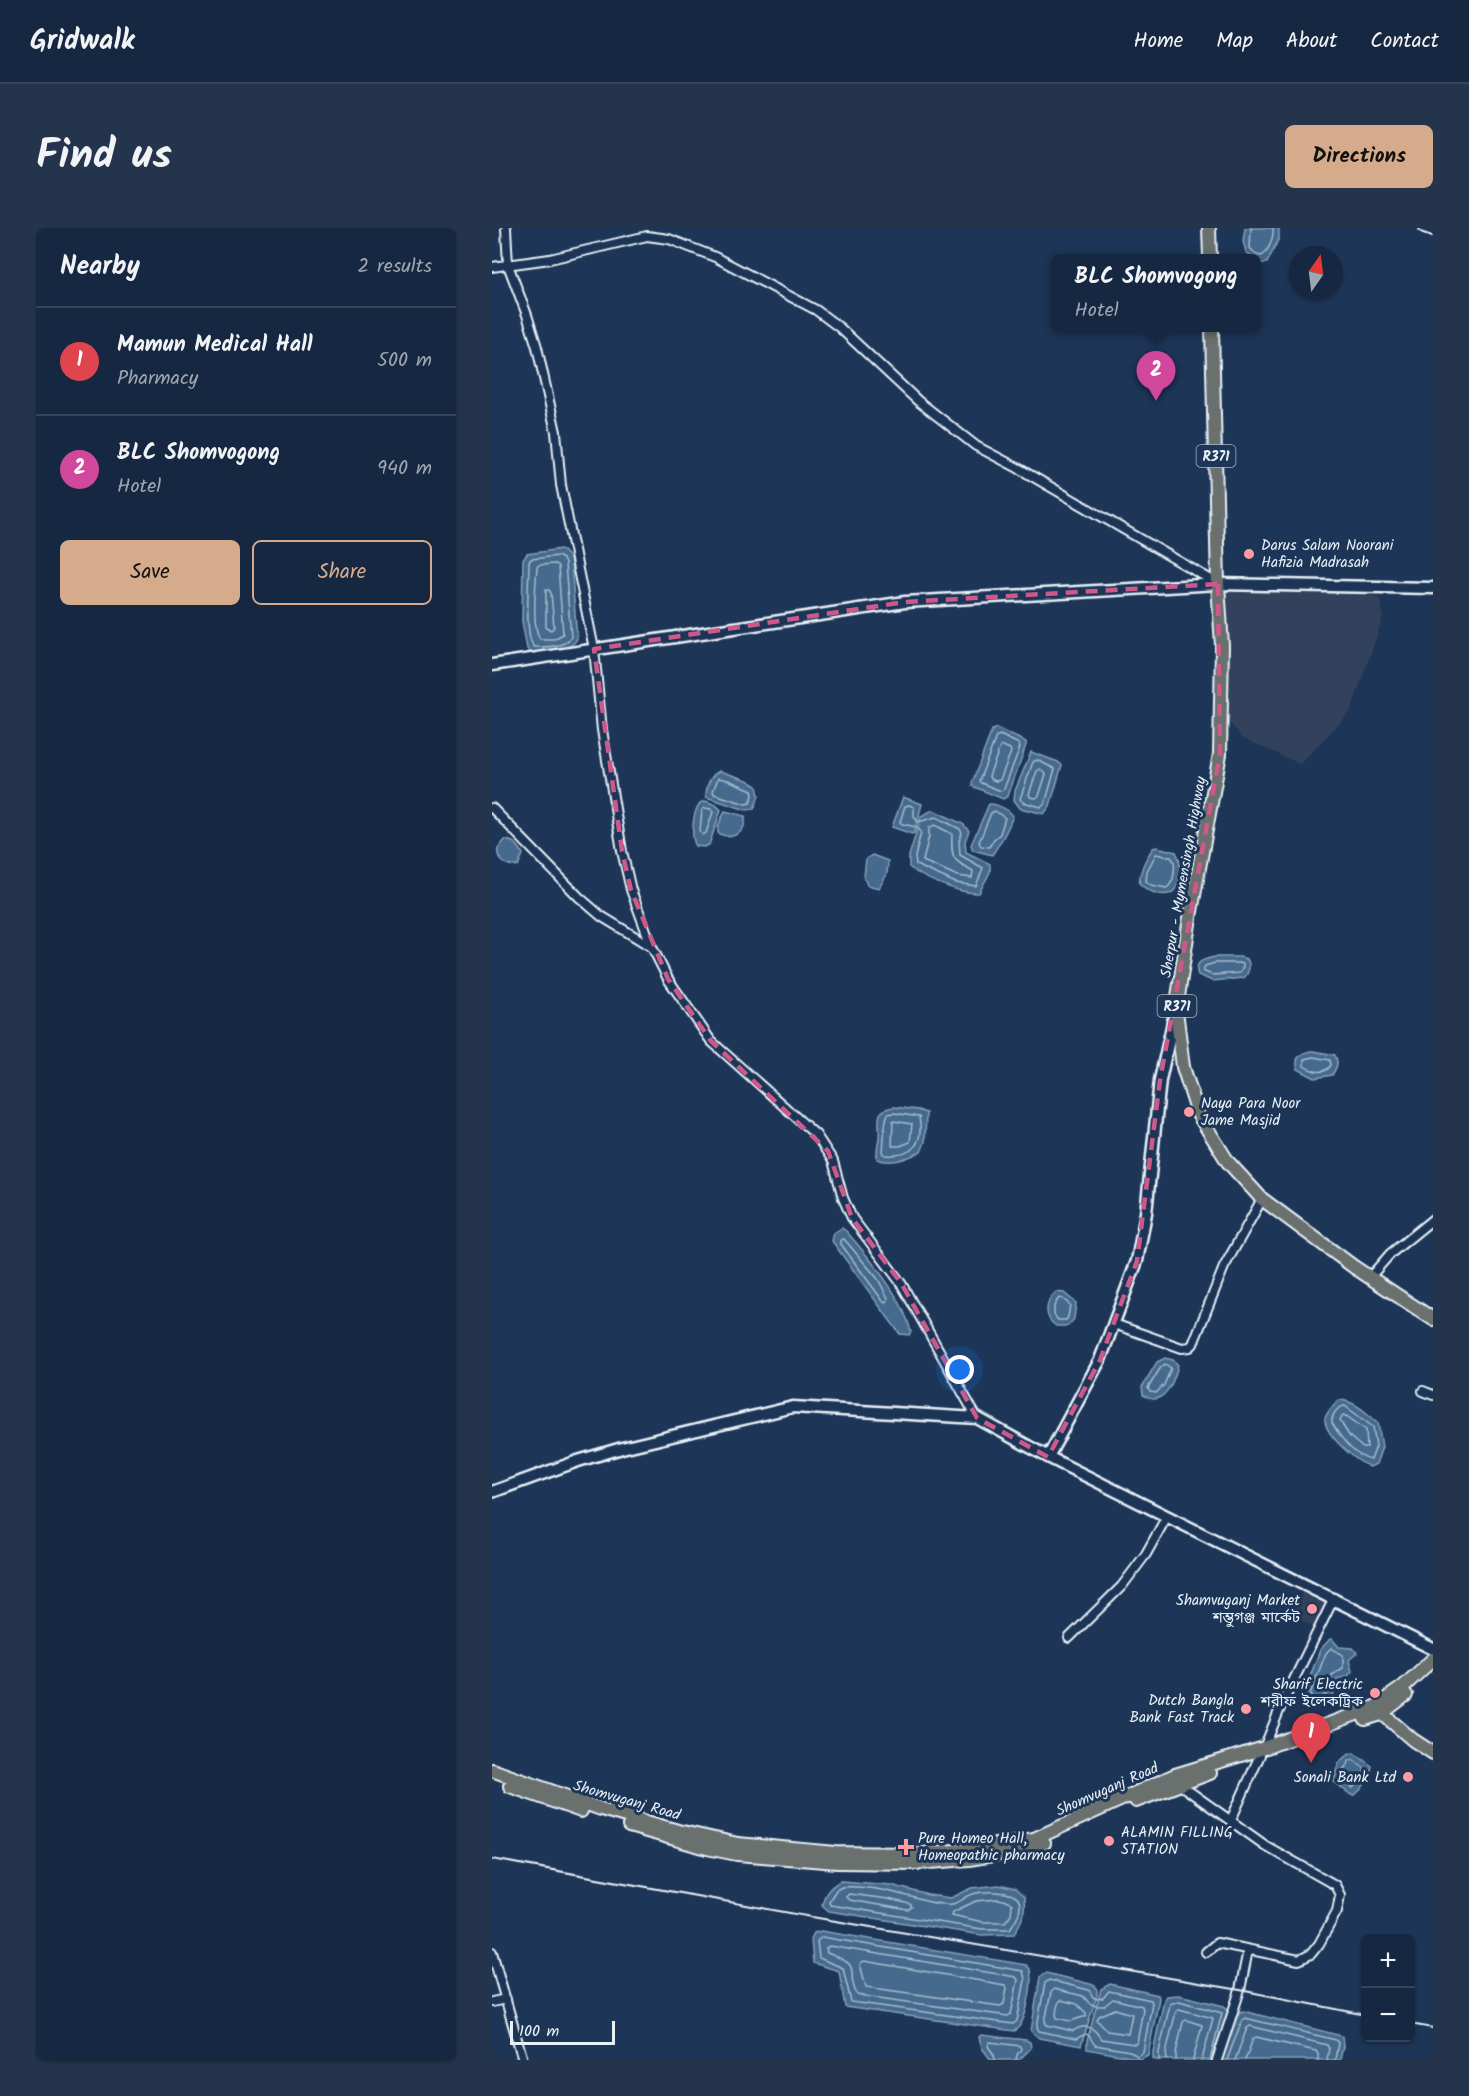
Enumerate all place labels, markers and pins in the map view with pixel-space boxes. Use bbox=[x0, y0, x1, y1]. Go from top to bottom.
pin: 2 bbox=[1136, 352, 1176, 401]
place label: Darus Salam Noorani Hafizia Madrasah bbox=[1261, 534, 1395, 575]
marker: Darus Salam Noorani Hafizia Madrasah bbox=[1242, 547, 1256, 561]
place label: Naya Para Noor Jame Masjid bbox=[1201, 1092, 1301, 1133]
marker: Naya Para Noor Jame Masjid bbox=[1182, 1105, 1196, 1119]
place label: Shamvuganj Market শম্ভুগঞ্জ মার্কেট bbox=[1176, 1589, 1301, 1630]
marker: Shamvuganj Market শম্ভুগঞ্জ মার্কেট bbox=[1305, 1602, 1319, 1616]
place label: Sharif Electric শরীফ ইলেকট্রিক bbox=[1259, 1673, 1364, 1714]
marker: Sharif Electric শরীফ ইলেকট্রিক bbox=[1368, 1686, 1382, 1700]
place label: Dutch Bangla Bank Fast Track bbox=[1130, 1689, 1235, 1730]
marker: Dutch Bangla Bank Fast Track bbox=[1239, 1702, 1253, 1716]
pin: 1 bbox=[1292, 1714, 1330, 1763]
place label: Sonali Bank Ltd bbox=[1294, 1766, 1397, 1790]
marker: Sonali Bank Ltd bbox=[1401, 1770, 1415, 1784]
place label: ALAMIN FILLING STATION bbox=[1121, 1821, 1233, 1862]
place label: Pure Homeo Hall, Homeopathic pharmacy bbox=[918, 1827, 1066, 1868]
marker: ALAMIN FILLING STATION bbox=[1102, 1834, 1116, 1848]
marker: Pure Homeo Hall, Homeopathic pharmacy bbox=[899, 1840, 913, 1854]

